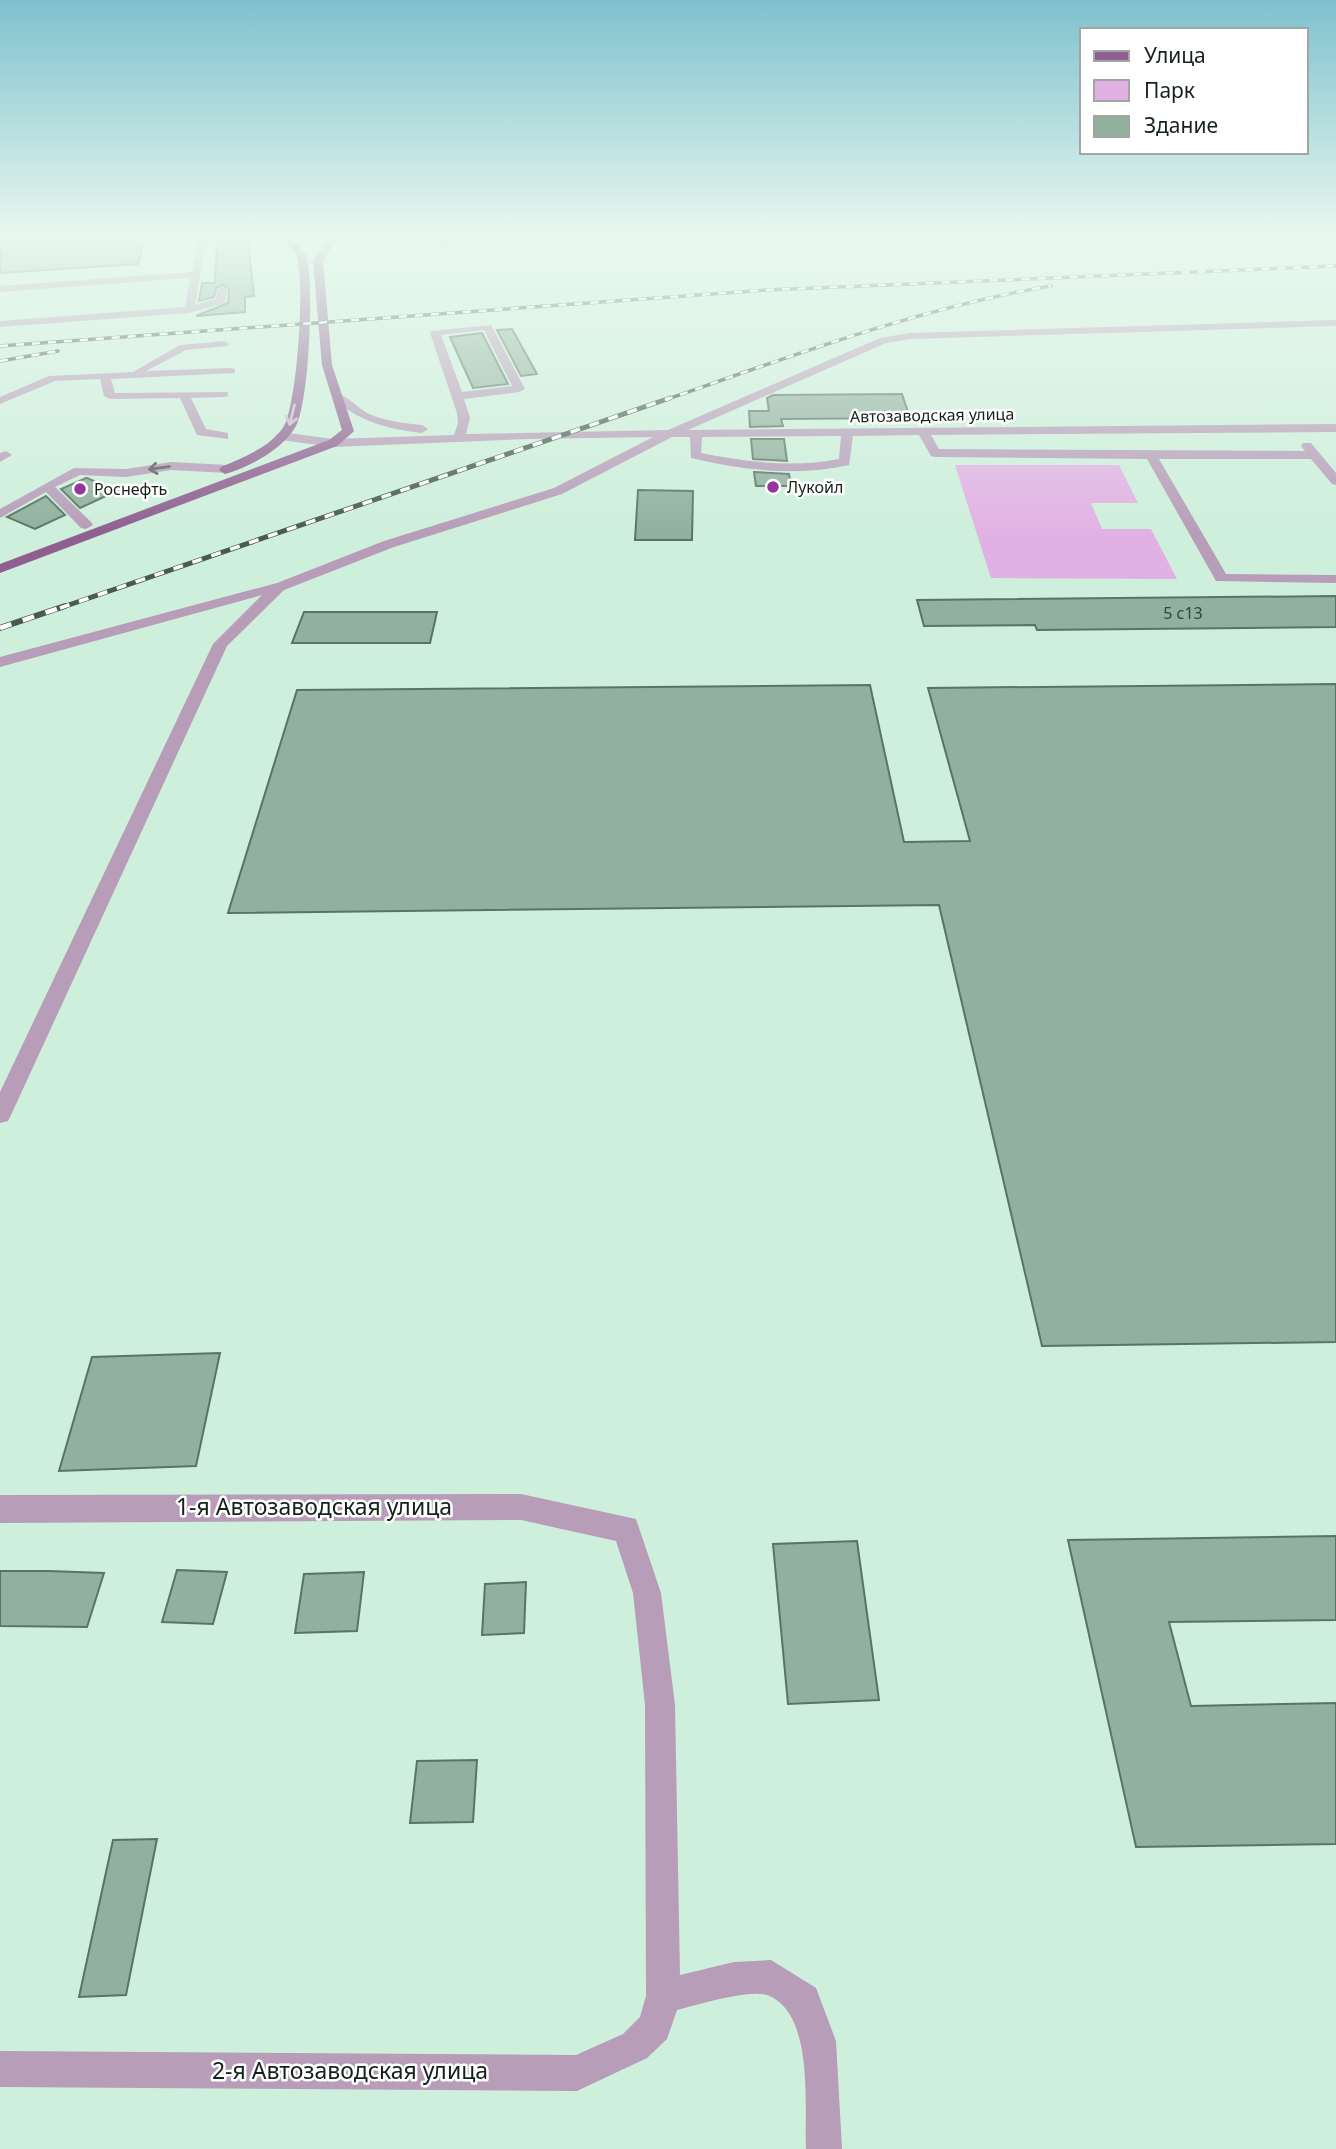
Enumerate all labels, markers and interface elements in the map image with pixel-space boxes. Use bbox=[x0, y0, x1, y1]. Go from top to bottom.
legend bbox=[1080, 28, 1308, 154]
text: Улица bbox=[1144, 41, 1206, 69]
text: Парк bbox=[1144, 76, 1195, 104]
text: Здание bbox=[1144, 111, 1218, 139]
one-way arrow bbox=[285, 403, 298, 425]
street label: Автозаводская улица bbox=[850, 403, 1014, 427]
one-way arrow bbox=[149, 462, 171, 475]
place label: Лукойл bbox=[787, 476, 843, 498]
place label: Роснефть bbox=[94, 478, 167, 500]
marker: Лукойл bbox=[765, 479, 781, 495]
marker: Роснефть bbox=[72, 481, 88, 497]
house number: 5 с13 bbox=[1163, 602, 1203, 624]
street label: 1-я Автозаводская улица bbox=[176, 1490, 452, 1522]
street label: 2-я Автозаводская улица bbox=[212, 2054, 488, 2086]

